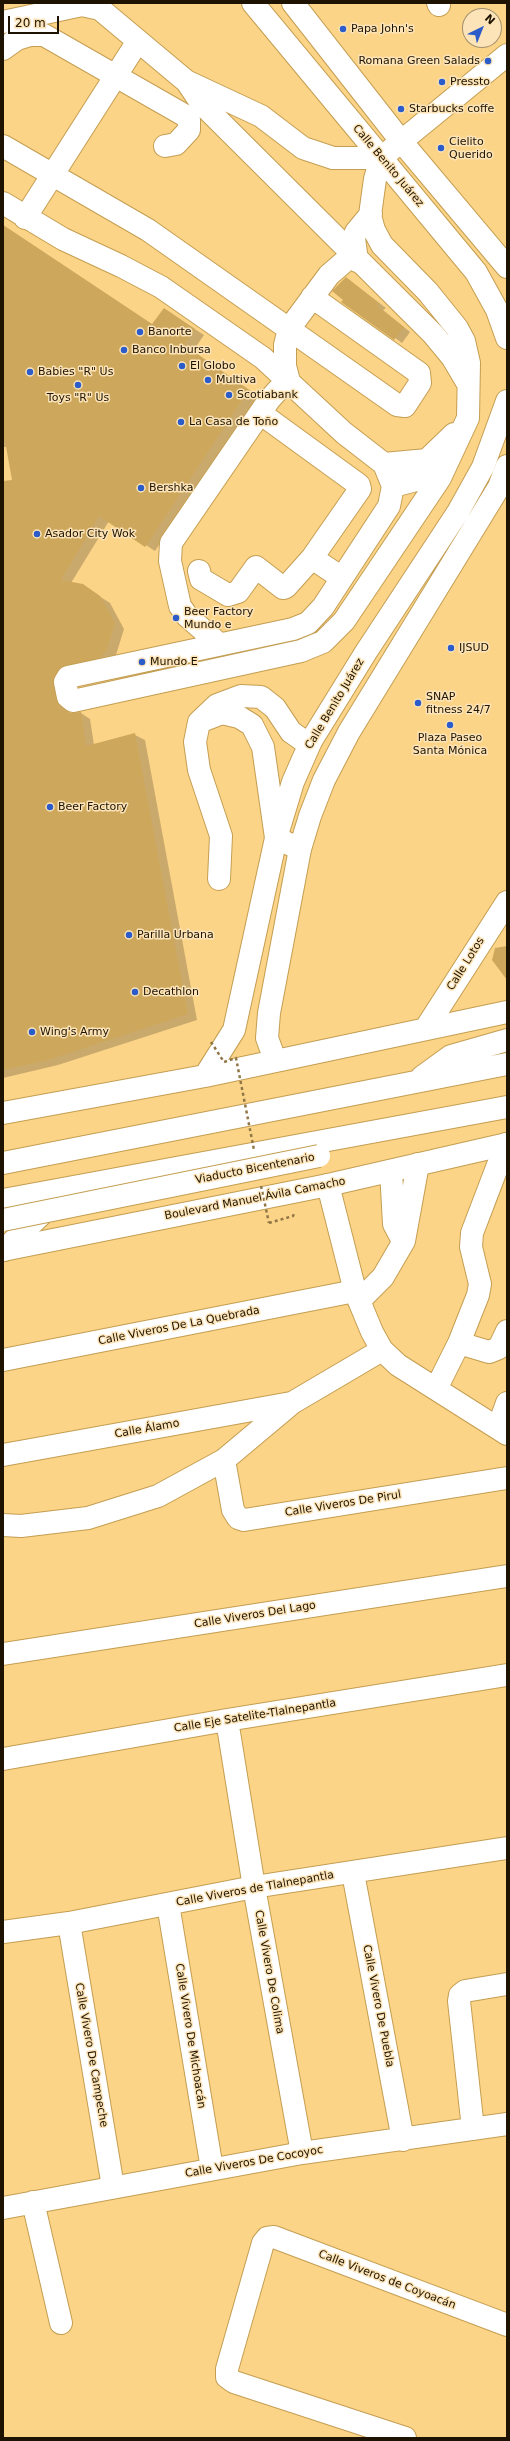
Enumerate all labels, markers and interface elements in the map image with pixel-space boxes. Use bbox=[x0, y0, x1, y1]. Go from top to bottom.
scale bar bbox=[10, 8, 61, 34]
north arrow bbox=[462, 8, 502, 48]
text: N bbox=[482, 12, 498, 27]
text: 20 m bbox=[15, 16, 46, 30]
place label: Papa John's bbox=[351, 22, 414, 36]
marker: Papa John's bbox=[338, 24, 348, 34]
place label: Romana Green Salads bbox=[358, 54, 480, 68]
marker: Romana Green Salads bbox=[483, 56, 493, 66]
place label: Pressto bbox=[450, 75, 490, 89]
marker: Pressto bbox=[437, 77, 447, 87]
place label: Starbucks coffe bbox=[409, 102, 494, 116]
marker: Starbucks coffe bbox=[396, 104, 406, 114]
street label: Calle Benito Juárez bbox=[350, 122, 426, 210]
place label: Cielito Querido bbox=[449, 135, 493, 161]
marker: Cielito Querido bbox=[436, 143, 446, 153]
place label: Banorte bbox=[148, 325, 192, 339]
marker: Banorte bbox=[135, 327, 145, 337]
place label: Banco Inbursa bbox=[132, 343, 211, 357]
marker: Banco Inbursa bbox=[119, 345, 129, 355]
place label: El Globo bbox=[190, 359, 236, 373]
marker: El Globo bbox=[177, 361, 187, 371]
place label: Babies "R" Us bbox=[38, 365, 113, 379]
marker: Babies "R" Us bbox=[25, 367, 35, 377]
place label: Multiva bbox=[216, 373, 256, 387]
marker: Multiva bbox=[203, 375, 213, 385]
marker: Toys "R" Us bbox=[73, 380, 83, 390]
place label: Scotiabank bbox=[237, 388, 298, 402]
marker: Scotiabank bbox=[224, 390, 234, 400]
place label: Toys "R" Us bbox=[47, 391, 109, 405]
place label: La Casa de Toño bbox=[189, 415, 278, 429]
marker: La Casa de Toño bbox=[176, 417, 186, 427]
place label: Bershka bbox=[149, 481, 193, 495]
marker: Bershka bbox=[136, 483, 146, 493]
place label: Asador City Wok bbox=[45, 527, 135, 541]
marker: Asador City Wok bbox=[32, 529, 42, 539]
place label: Beer Factory Mundo e bbox=[184, 605, 253, 631]
marker: Beer Factory Mundo e bbox=[171, 613, 181, 623]
place label: IJSUD bbox=[459, 641, 489, 655]
marker: IJSUD bbox=[446, 643, 456, 653]
place label: Mundo E bbox=[150, 655, 198, 669]
street label: Calle Benito Juárez bbox=[303, 656, 367, 752]
marker: Mundo E bbox=[137, 657, 147, 667]
place label: SNAP fitness 24/7 bbox=[426, 690, 491, 716]
marker: SNAP fitness 24/7 bbox=[413, 698, 423, 708]
marker: Plaza Paseo Santa Mónica bbox=[445, 720, 455, 730]
place label: Plaza Paseo Santa Mónica bbox=[413, 731, 487, 757]
place label: Beer Factory bbox=[58, 800, 127, 814]
marker: Beer Factory bbox=[45, 802, 55, 812]
place label: Parilla Urbana bbox=[137, 928, 214, 942]
marker: Parilla Urbana bbox=[124, 930, 134, 940]
street label: Calle Lotos bbox=[444, 935, 488, 993]
place label: Decathlon bbox=[143, 985, 199, 999]
marker: Decathlon bbox=[130, 987, 140, 997]
place label: Wing's Army bbox=[40, 1025, 109, 1039]
marker: Wing's Army bbox=[27, 1027, 37, 1037]
street label: Viaducto Bicentenario bbox=[194, 1151, 316, 1187]
street label: Boulevard Manuel Ávila Camacho bbox=[163, 1175, 347, 1223]
street label: Calle Viveros De La Quebrada bbox=[97, 1304, 261, 1348]
street label: Calle Álamo bbox=[114, 1417, 180, 1441]
street label: Calle Viveros De Pirul bbox=[284, 1488, 402, 1520]
street label: Calle Viveros Del Lago bbox=[193, 1599, 317, 1631]
street label: Calle Eje Satelite-Tlalnepantla bbox=[173, 1697, 337, 1735]
street label: Calle Viveros de Tlalnepantla bbox=[175, 1869, 335, 1909]
street label: Calle Vivero De Colima bbox=[252, 1909, 286, 2035]
street label: Calle Vivero De Puebla bbox=[360, 1944, 396, 2068]
street label: Calle Vivero De Michoacán bbox=[172, 1963, 208, 2109]
street label: Calle Vivero De Campeche bbox=[72, 1982, 110, 2128]
street label: Calle Viveros De Cocoyoc bbox=[184, 2143, 324, 2181]
street label: Calle Viveros de Coyoacán bbox=[316, 2248, 458, 2312]

